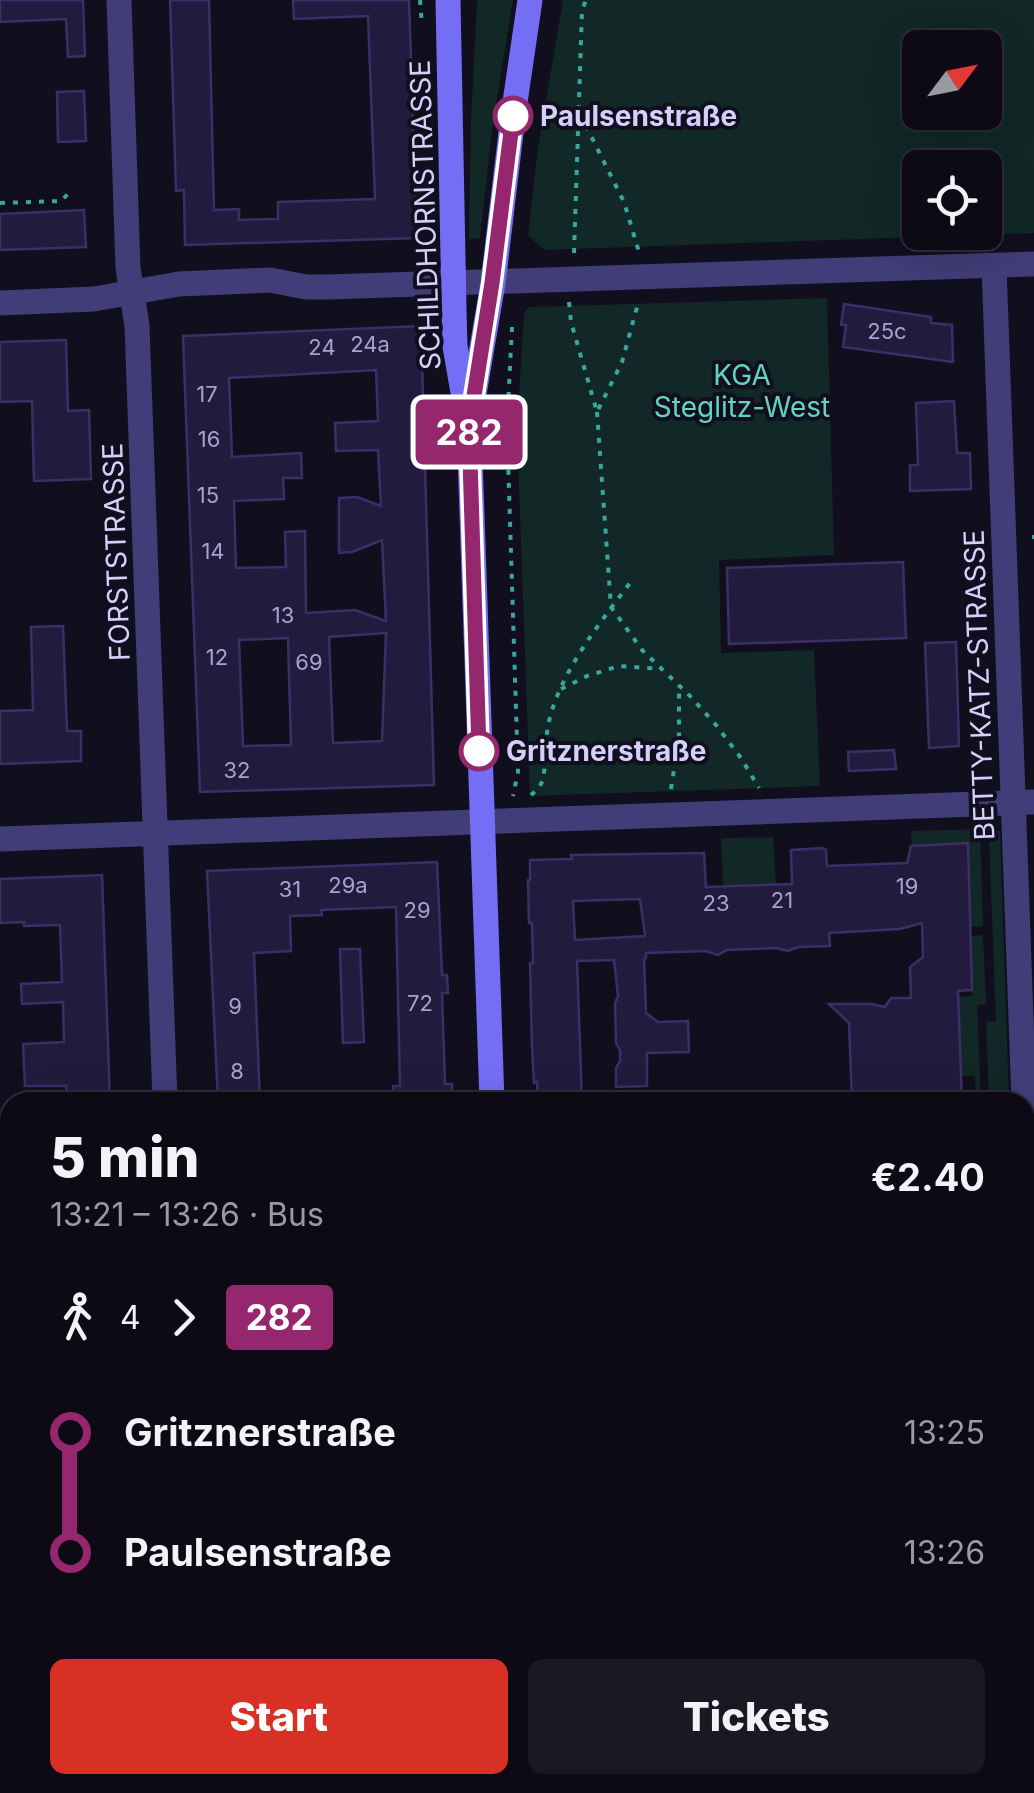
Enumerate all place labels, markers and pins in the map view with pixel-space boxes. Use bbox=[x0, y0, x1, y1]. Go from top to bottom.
marker: Paulsenstraße bbox=[494, 97, 532, 135]
place label: Paulsenstraße bbox=[540, 99, 737, 133]
marker: Gritznerstraße bbox=[460, 732, 498, 770]
place label: Gritznerstraße bbox=[506, 734, 706, 768]

